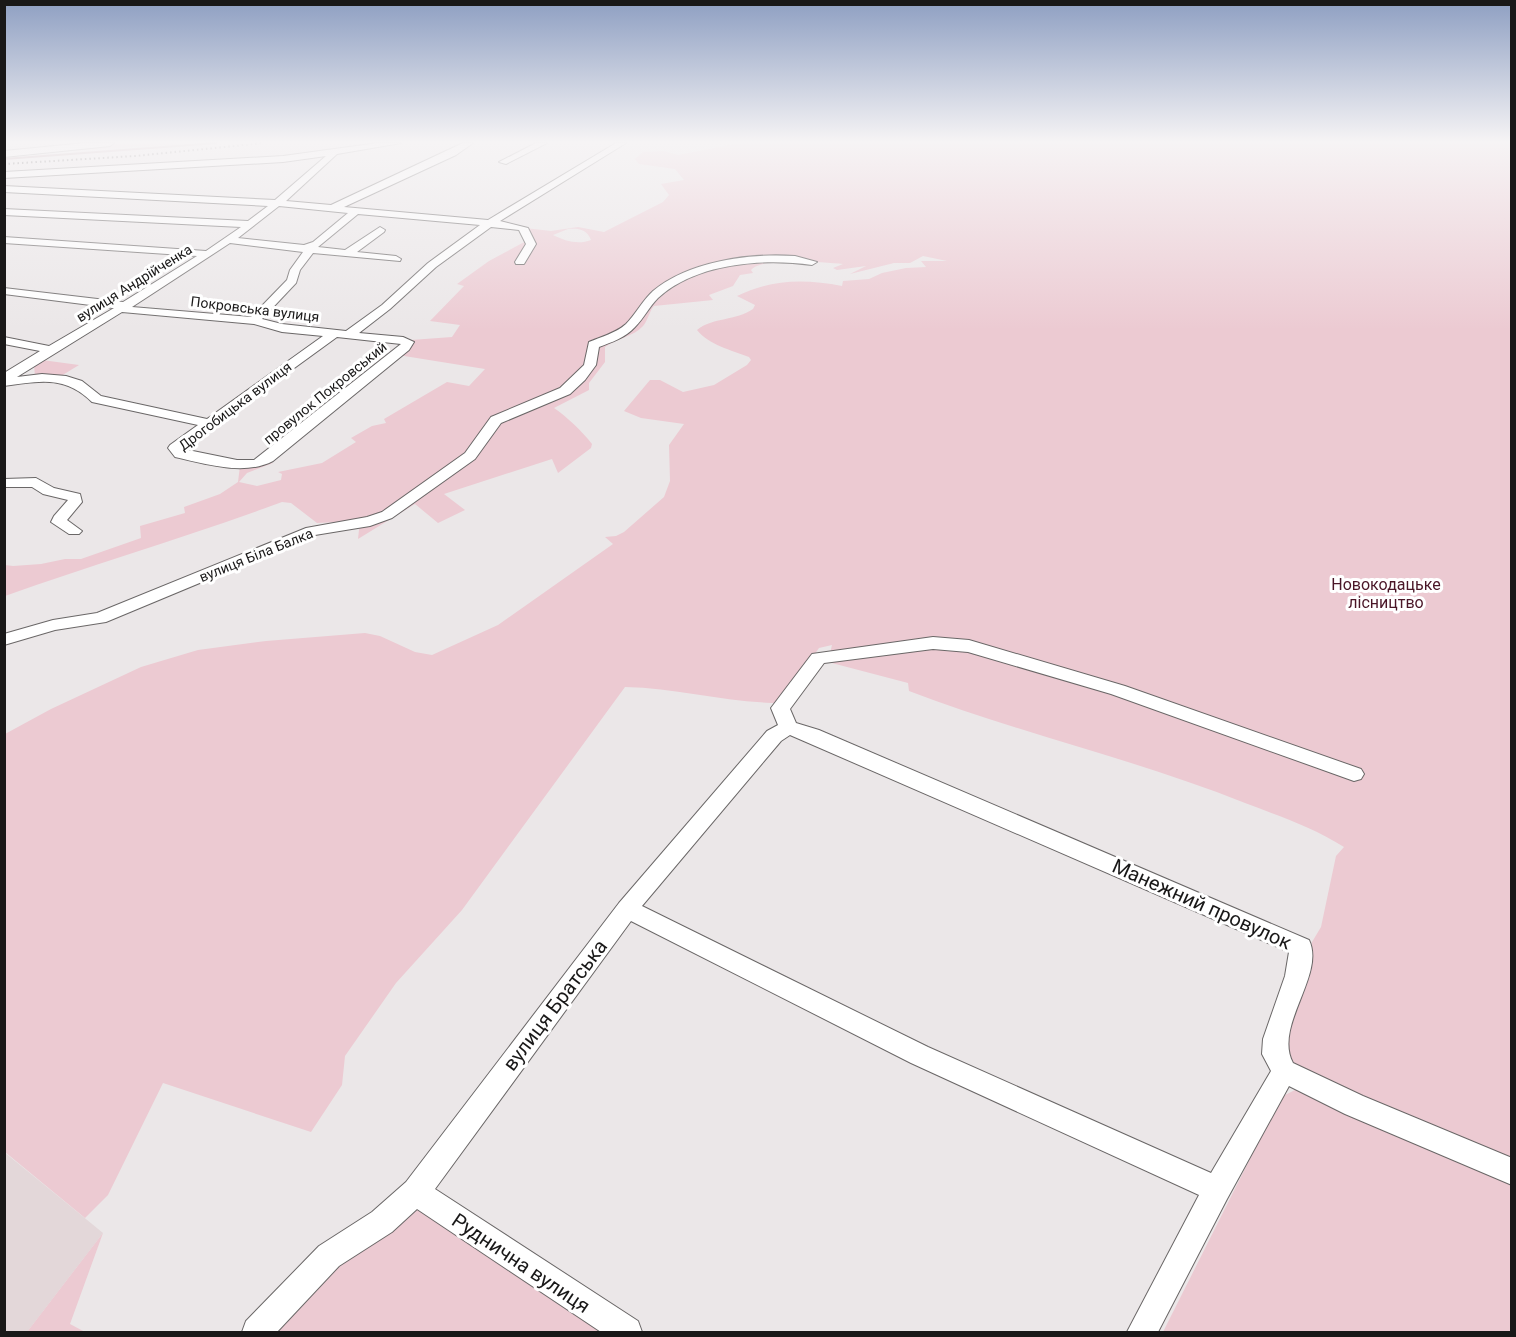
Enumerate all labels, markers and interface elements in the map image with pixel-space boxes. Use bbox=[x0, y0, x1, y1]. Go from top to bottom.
street label: вулиця Андрійченка bbox=[73, 241, 195, 325]
street label: Покровська вулиця bbox=[190, 293, 320, 325]
street label: провулок Покровський bbox=[260, 339, 390, 447]
street label: Дрогобицька вулиця bbox=[176, 358, 294, 454]
street label: вулиця Біла Балка bbox=[197, 525, 315, 585]
park label: Новокодацьке лісництво bbox=[1331, 575, 1441, 612]
street label: Манежний провулок bbox=[1109, 854, 1296, 954]
street label: вулиця Братська bbox=[498, 935, 612, 1075]
street label: Руднична вулиця bbox=[447, 1208, 595, 1318]

